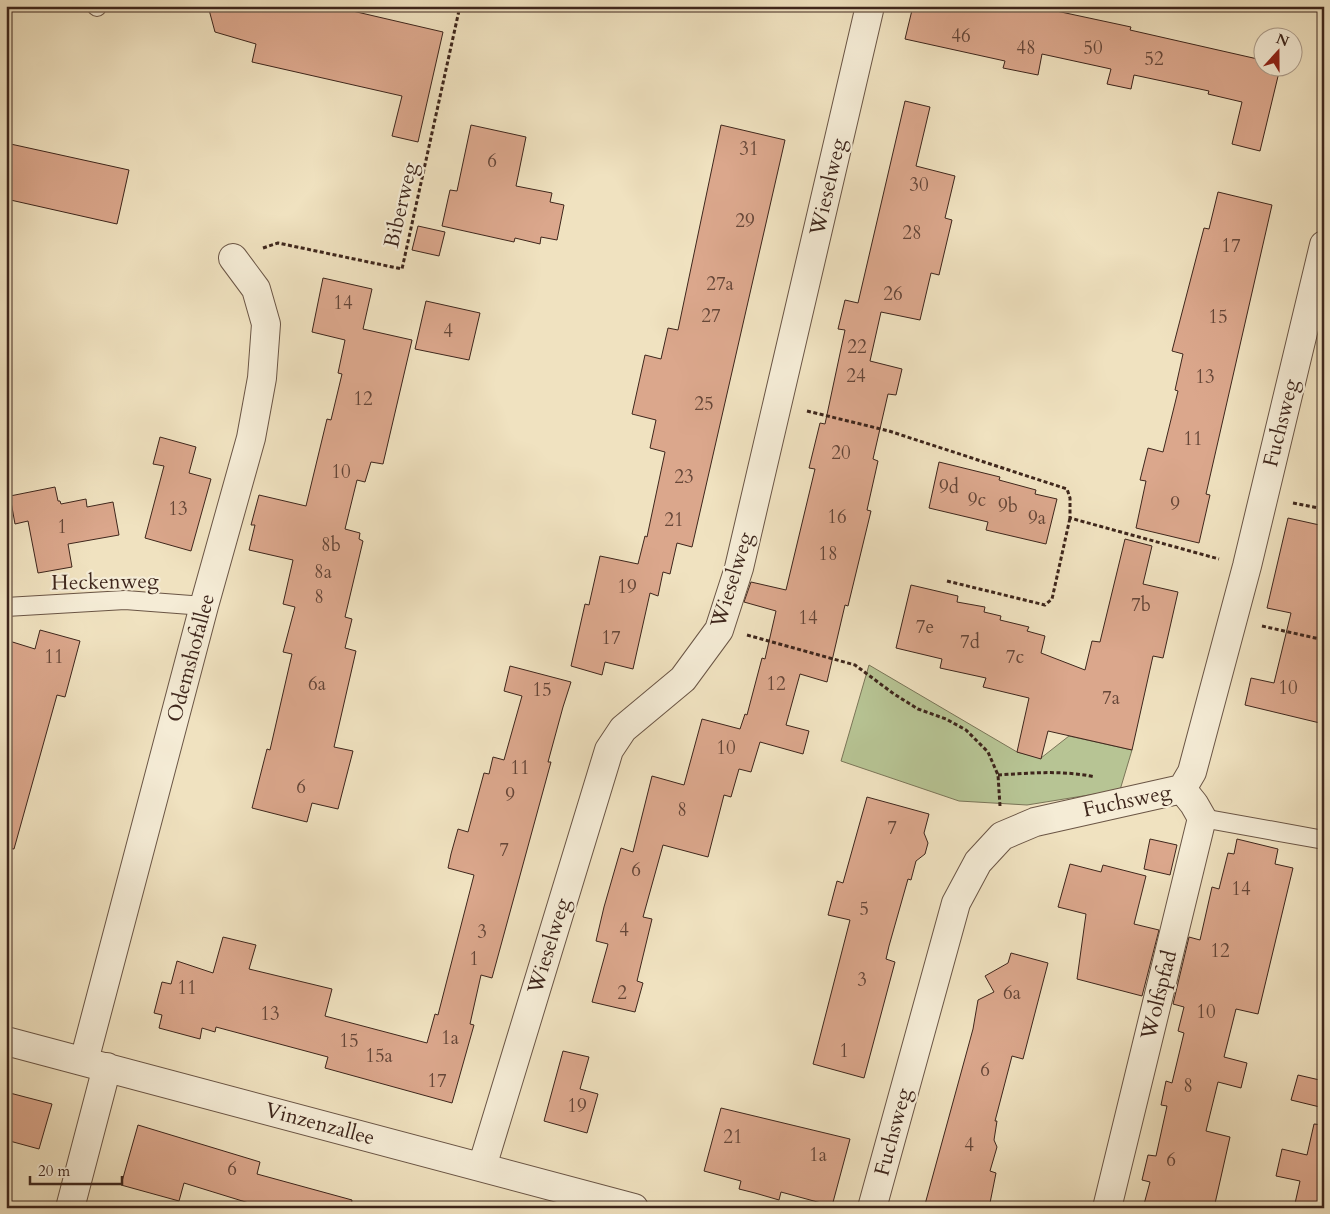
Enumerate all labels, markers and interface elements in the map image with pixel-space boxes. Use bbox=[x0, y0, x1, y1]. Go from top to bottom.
house number: 46 bbox=[951, 23, 971, 49]
north arrow bbox=[1252, 28, 1302, 78]
text: N bbox=[1273, 29, 1292, 51]
house number: 48 bbox=[1016, 35, 1036, 61]
house number: 50 bbox=[1083, 35, 1103, 61]
house number: 52 bbox=[1144, 46, 1164, 72]
street label: Wieselweg bbox=[803, 135, 853, 239]
house number: 31 bbox=[739, 136, 759, 162]
house number: 6 bbox=[487, 148, 497, 174]
street label: Biberweg bbox=[377, 159, 425, 251]
house number: 30 bbox=[909, 172, 929, 198]
house number: 29 bbox=[735, 208, 755, 234]
house number: 28 bbox=[902, 220, 922, 246]
house number: 17 bbox=[1221, 233, 1241, 259]
house number: 27a bbox=[706, 271, 734, 297]
house number: 26 bbox=[883, 281, 903, 307]
house number: 14 bbox=[333, 290, 353, 316]
house number: 27 bbox=[701, 303, 721, 329]
house number: 15 bbox=[1208, 304, 1228, 330]
house number: 4 bbox=[443, 318, 453, 344]
house number: 22 bbox=[847, 334, 867, 360]
house number: 24 bbox=[846, 363, 866, 389]
house number: 13 bbox=[1195, 364, 1215, 390]
street label: Fuchsweg bbox=[1256, 376, 1306, 470]
house number: 12 bbox=[353, 386, 373, 412]
house number: 25 bbox=[694, 391, 714, 417]
house number: 11 bbox=[1183, 426, 1203, 452]
house number: 20 bbox=[831, 440, 851, 466]
house number: 10 bbox=[331, 459, 351, 485]
house number: 23 bbox=[674, 464, 694, 490]
house number: 9d bbox=[939, 474, 959, 500]
house number: 9c bbox=[968, 487, 987, 513]
house number: 9 bbox=[1170, 491, 1180, 517]
house number: 9b bbox=[998, 493, 1018, 519]
house number: 13 bbox=[168, 496, 188, 522]
house number: 16 bbox=[827, 504, 847, 530]
house number: 9a bbox=[1028, 505, 1046, 531]
house number: 21 bbox=[664, 507, 684, 533]
house number: 1 bbox=[57, 514, 67, 540]
street label: Wieselweg bbox=[703, 528, 760, 632]
house number: 8b bbox=[321, 532, 341, 558]
house number: 18 bbox=[818, 541, 838, 567]
house number: 8a bbox=[314, 559, 332, 585]
street label: Heckenweg bbox=[51, 567, 159, 597]
house number: 19 bbox=[617, 574, 637, 600]
house number: 8 bbox=[314, 584, 324, 610]
street label: Odemshofallee bbox=[160, 591, 222, 725]
house number: 7b bbox=[1131, 592, 1151, 618]
house number: 14 bbox=[798, 605, 818, 631]
house number: 7e bbox=[916, 614, 934, 640]
house number: 17 bbox=[601, 625, 621, 651]
house number: 7d bbox=[960, 629, 980, 655]
house number: 11 bbox=[44, 644, 64, 670]
house number: 7c bbox=[1006, 644, 1025, 670]
house number: 6a bbox=[308, 671, 326, 697]
house number: 12 bbox=[766, 671, 786, 697]
house number: 10 bbox=[1278, 675, 1298, 701]
house number: 15 bbox=[532, 677, 552, 703]
house number: 7a bbox=[1102, 685, 1120, 711]
house number: 10 bbox=[716, 735, 736, 761]
house number: 11 bbox=[510, 755, 530, 781]
house number: 6 bbox=[296, 774, 306, 800]
street label: Fuchsweg bbox=[1080, 777, 1174, 825]
house number: 9 bbox=[505, 782, 515, 808]
house number: 8 bbox=[677, 797, 687, 823]
house number: 7 bbox=[887, 815, 897, 841]
house number: 7 bbox=[499, 837, 509, 863]
house number: 6 bbox=[631, 857, 641, 883]
house number: 14 bbox=[1231, 876, 1251, 902]
street label: Wieselweg bbox=[520, 894, 577, 998]
house number: 5 bbox=[859, 896, 869, 922]
house number: 4 bbox=[619, 917, 629, 943]
house number: 3 bbox=[477, 919, 487, 945]
house number: 12 bbox=[1210, 938, 1230, 964]
house number: 1 bbox=[469, 946, 479, 972]
street label: Wolfspfad bbox=[1134, 947, 1184, 1044]
house number: 3 bbox=[857, 967, 867, 993]
house number: 11 bbox=[177, 975, 197, 1001]
house number: 2 bbox=[617, 980, 627, 1006]
house number: 6a bbox=[1003, 980, 1021, 1006]
house number: 10 bbox=[1196, 999, 1216, 1025]
house number: 13 bbox=[260, 1001, 280, 1027]
house number: 1a bbox=[441, 1025, 459, 1051]
house number: 15 bbox=[339, 1028, 359, 1054]
house number: 1 bbox=[839, 1038, 849, 1064]
house number: 15a bbox=[365, 1043, 393, 1069]
house number: 6 bbox=[980, 1057, 990, 1083]
house number: 17 bbox=[427, 1068, 447, 1094]
house number: 8 bbox=[1183, 1073, 1193, 1099]
street label: Fuchsweg bbox=[867, 1085, 919, 1179]
house number: 19 bbox=[567, 1093, 587, 1119]
street label: Vinzenzallee bbox=[262, 1095, 378, 1153]
house number: 21 bbox=[723, 1124, 743, 1150]
house number: 4 bbox=[964, 1132, 974, 1158]
house number: 1a bbox=[809, 1142, 827, 1168]
house number: 6 bbox=[1166, 1147, 1176, 1173]
scale bar bbox=[30, 1154, 122, 1186]
house number: 6 bbox=[227, 1156, 237, 1182]
text: 20 m bbox=[38, 1161, 70, 1181]

